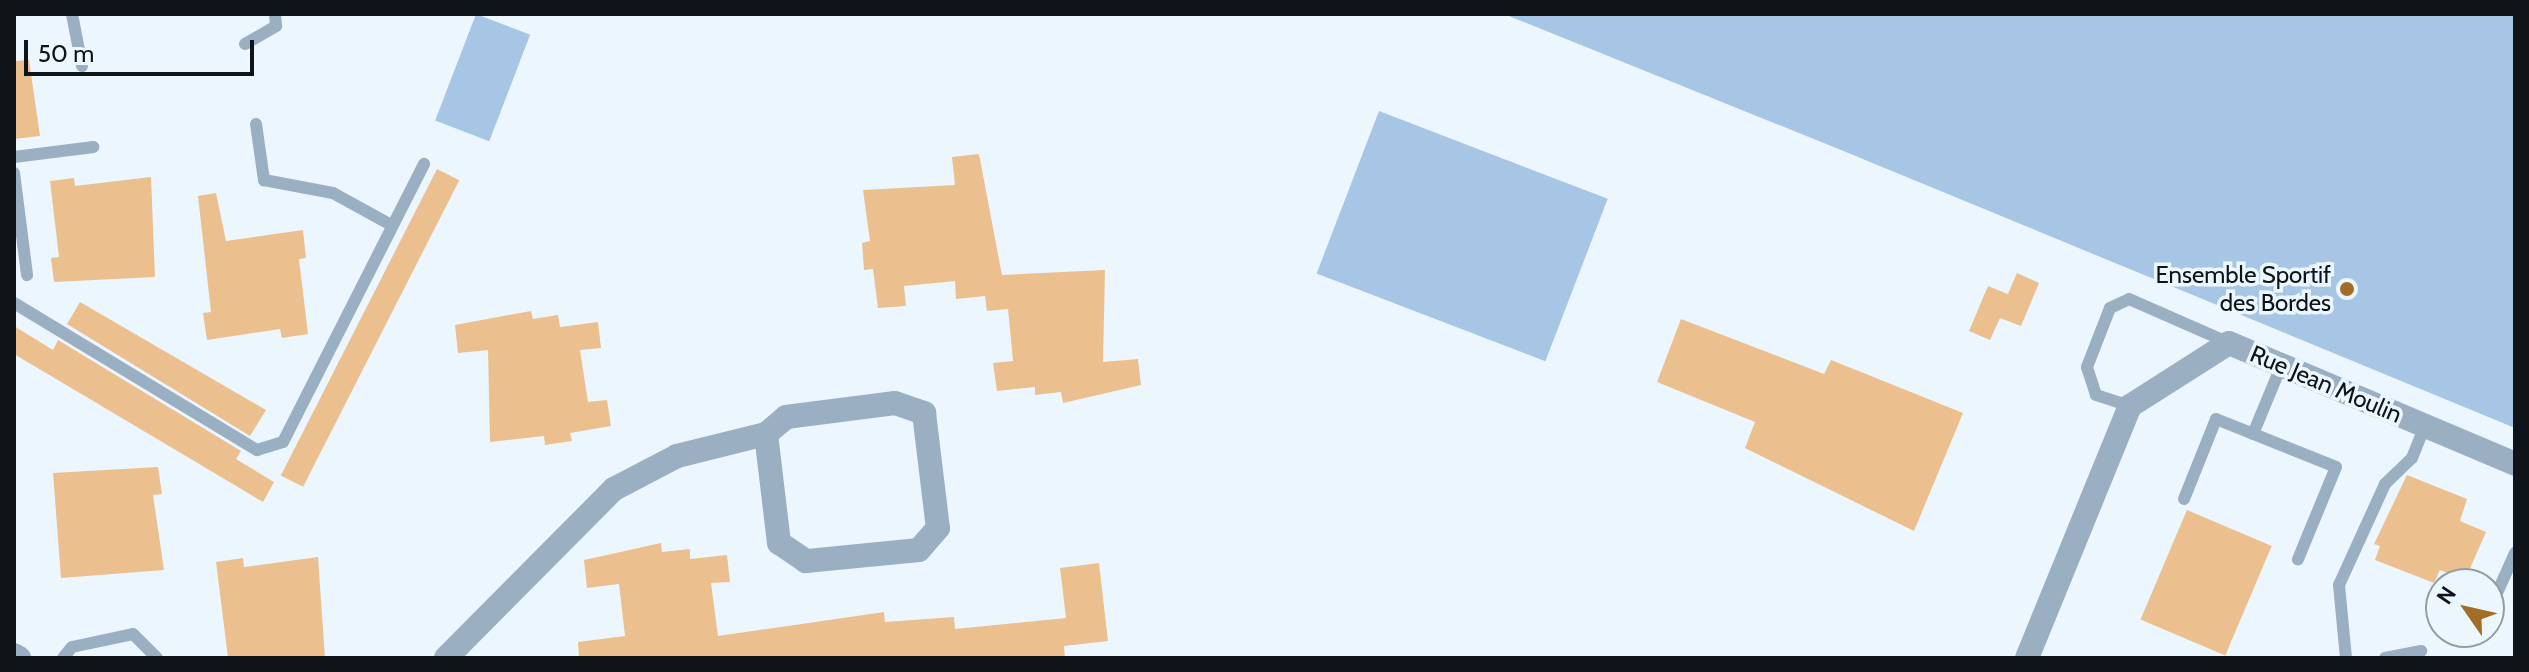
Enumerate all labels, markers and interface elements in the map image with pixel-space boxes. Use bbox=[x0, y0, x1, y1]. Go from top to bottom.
scale bar bbox=[28, 24, 258, 74]
text: 50 m bbox=[38, 39, 94, 68]
place label: Ensemble Sportif des Bordes bbox=[2156, 261, 2331, 317]
marker: Ensemble Sportif des Bordes bbox=[2338, 280, 2356, 298]
street label: Rue Jean Moulin bbox=[2246, 339, 2406, 429]
north arrow bbox=[2425, 568, 2505, 648]
text: N bbox=[2431, 581, 2462, 609]

